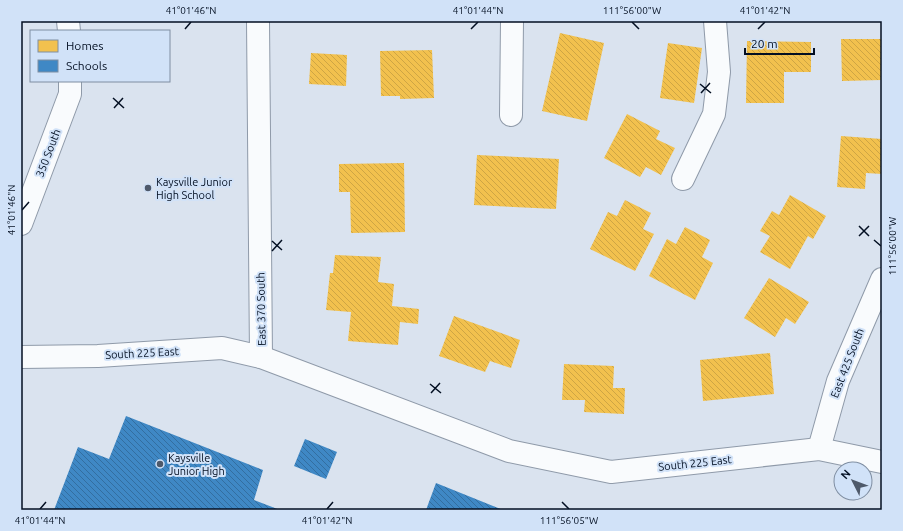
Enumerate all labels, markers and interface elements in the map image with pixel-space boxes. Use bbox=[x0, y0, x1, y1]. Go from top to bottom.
text: 41°01'46"N bbox=[166, 5, 216, 16]
text: 41°01'44"N bbox=[453, 5, 503, 16]
text: 111°56'00"W bbox=[603, 5, 661, 16]
text: 41°01'42"N bbox=[740, 5, 790, 16]
legend bbox=[30, 30, 170, 82]
scale bar bbox=[745, 30, 814, 56]
text: 20 m bbox=[751, 37, 778, 50]
text: Homes bbox=[66, 39, 104, 52]
text: Schools bbox=[66, 59, 107, 72]
street label: 350 South bbox=[33, 127, 63, 179]
place label: Kaysville Junior High School bbox=[156, 176, 233, 201]
marker: Kaysville Junior High School bbox=[143, 183, 153, 193]
text: 41°01'46"N bbox=[6, 185, 17, 235]
text: 111°56'00"W bbox=[887, 217, 898, 275]
street label: East 370 South bbox=[254, 272, 268, 346]
street label: East 425 South bbox=[828, 326, 866, 400]
street label: South 225 East bbox=[105, 345, 180, 361]
place label: Kaysville Junior High bbox=[168, 452, 225, 477]
street label: South 225 East bbox=[658, 453, 733, 473]
marker: Kaysville Junior High bbox=[155, 459, 165, 469]
north arrow bbox=[833, 461, 873, 501]
text: N bbox=[838, 467, 853, 481]
text: 41°01'44"N bbox=[15, 515, 65, 526]
text: 41°01'42"N bbox=[302, 515, 352, 526]
text: 111°56'05"W bbox=[540, 515, 598, 526]

